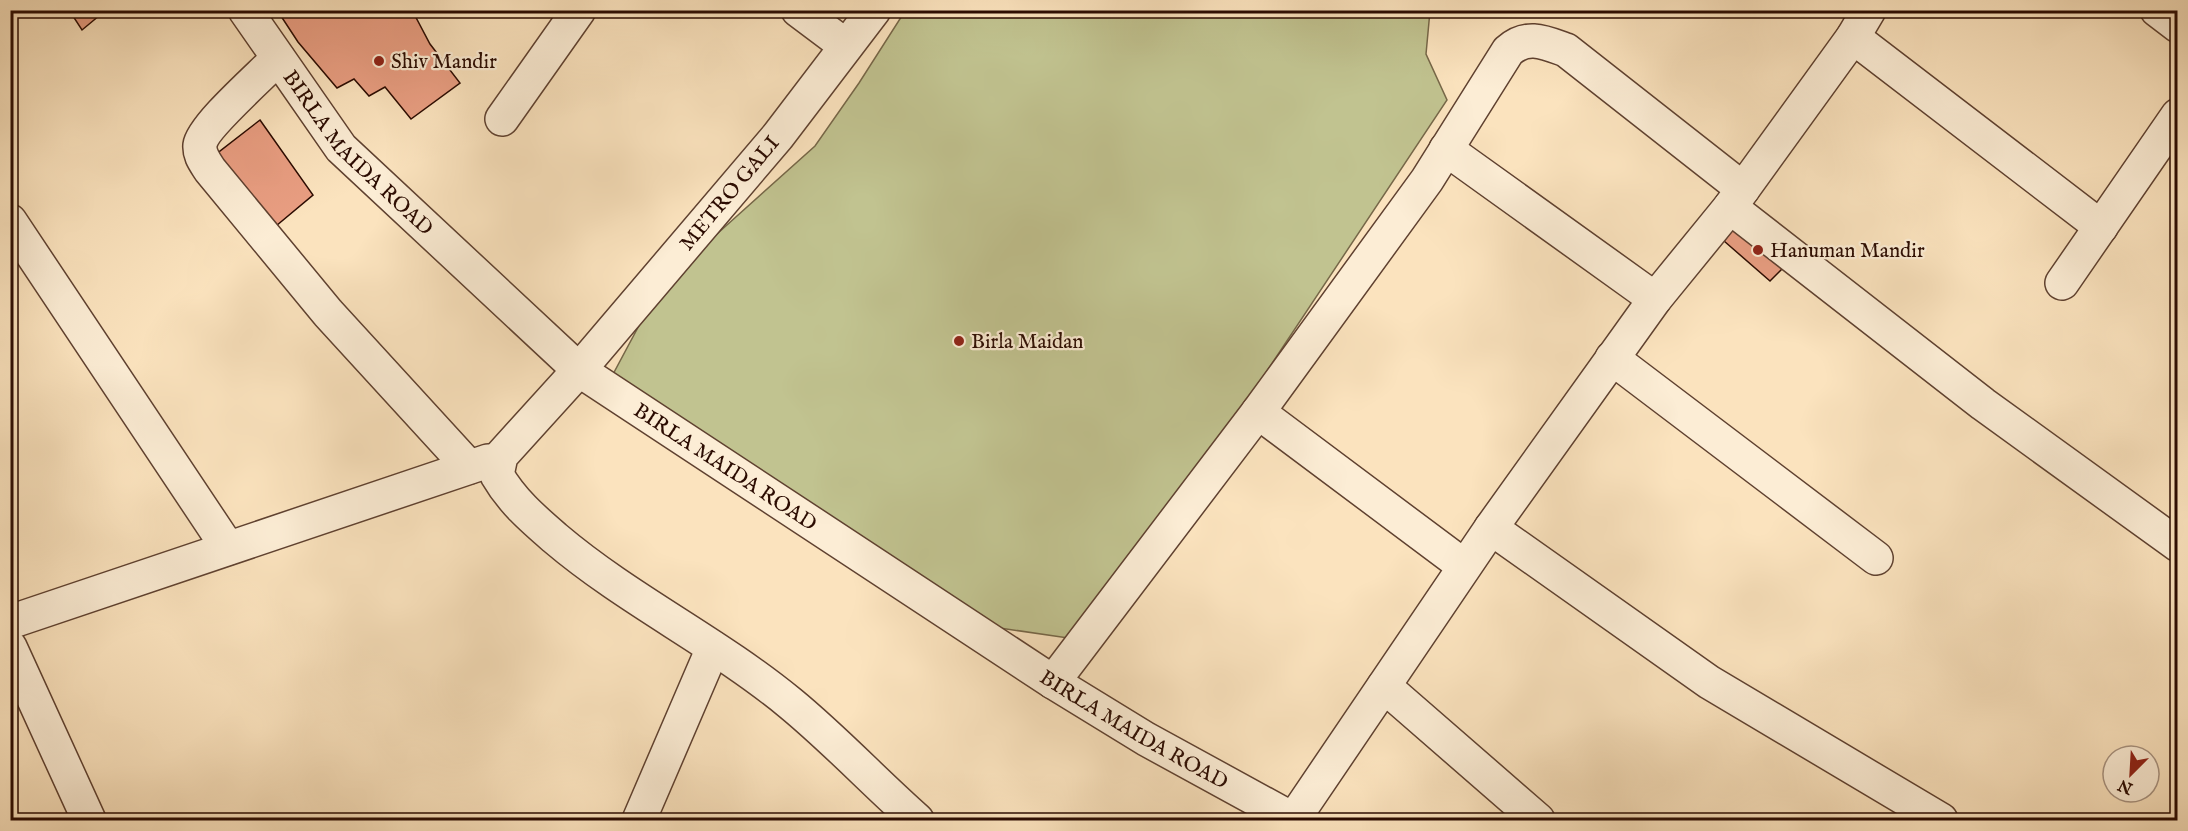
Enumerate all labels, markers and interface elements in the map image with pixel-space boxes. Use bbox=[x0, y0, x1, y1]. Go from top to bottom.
place label: Shiv Mandir bbox=[391, 49, 497, 76]
marker: Shiv Mandir bbox=[372, 54, 386, 68]
street label: BIRLA MAIDA ROAD bbox=[276, 65, 438, 242]
street label: METRO GALI bbox=[674, 131, 786, 257]
place label: Hanuman Mandir bbox=[1770, 238, 1925, 265]
marker: Hanuman Mandir bbox=[1751, 243, 1765, 257]
place label: Birla Maidan bbox=[971, 329, 1083, 356]
marker: Birla Maidan bbox=[952, 334, 966, 348]
street label: BIRLA MAIDA ROAD bbox=[628, 398, 822, 538]
street label: BIRLA MAIDA ROAD bbox=[1034, 665, 1232, 796]
north arrow bbox=[2101, 744, 2161, 804]
text: N bbox=[2115, 774, 2137, 798]

